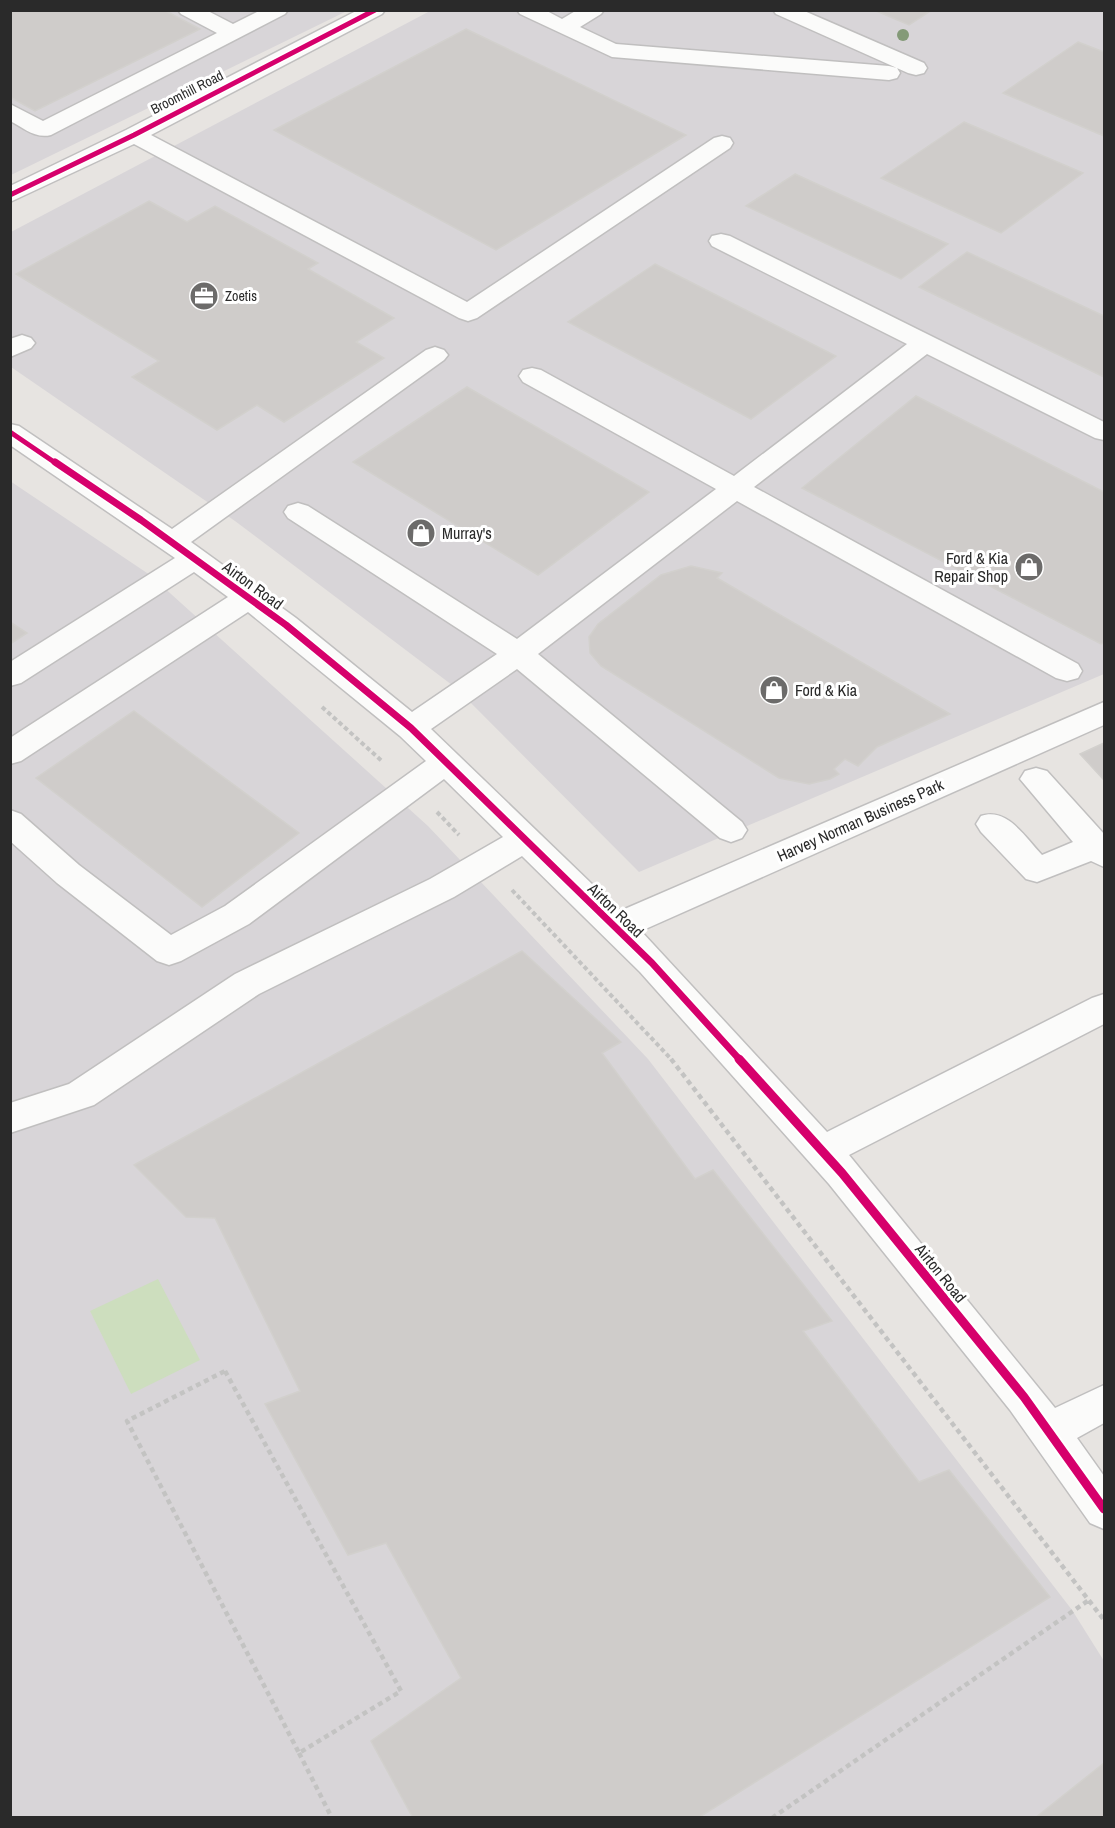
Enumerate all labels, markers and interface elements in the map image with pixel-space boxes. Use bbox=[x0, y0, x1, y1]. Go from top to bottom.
street label: Broomhill Road bbox=[148, 66, 226, 118]
office icon: Zoetis bbox=[188, 280, 220, 312]
place label: Zoetis bbox=[225, 287, 257, 305]
shop icon: Murray's bbox=[405, 517, 437, 549]
place label: Murray's bbox=[442, 522, 492, 544]
place label: Ford & Kia Repair Shop bbox=[934, 547, 1009, 587]
shop icon: Ford & Kia Repair Shop bbox=[1013, 551, 1045, 583]
street label: Airton Road bbox=[217, 555, 288, 614]
shop icon: Ford & Kia bbox=[758, 674, 790, 706]
place label: Ford & Kia bbox=[795, 679, 858, 701]
street label: Harvey Norman Business Park bbox=[773, 773, 947, 867]
street label: Airton Road bbox=[582, 877, 649, 942]
street label: Airton Road bbox=[910, 1238, 972, 1307]

